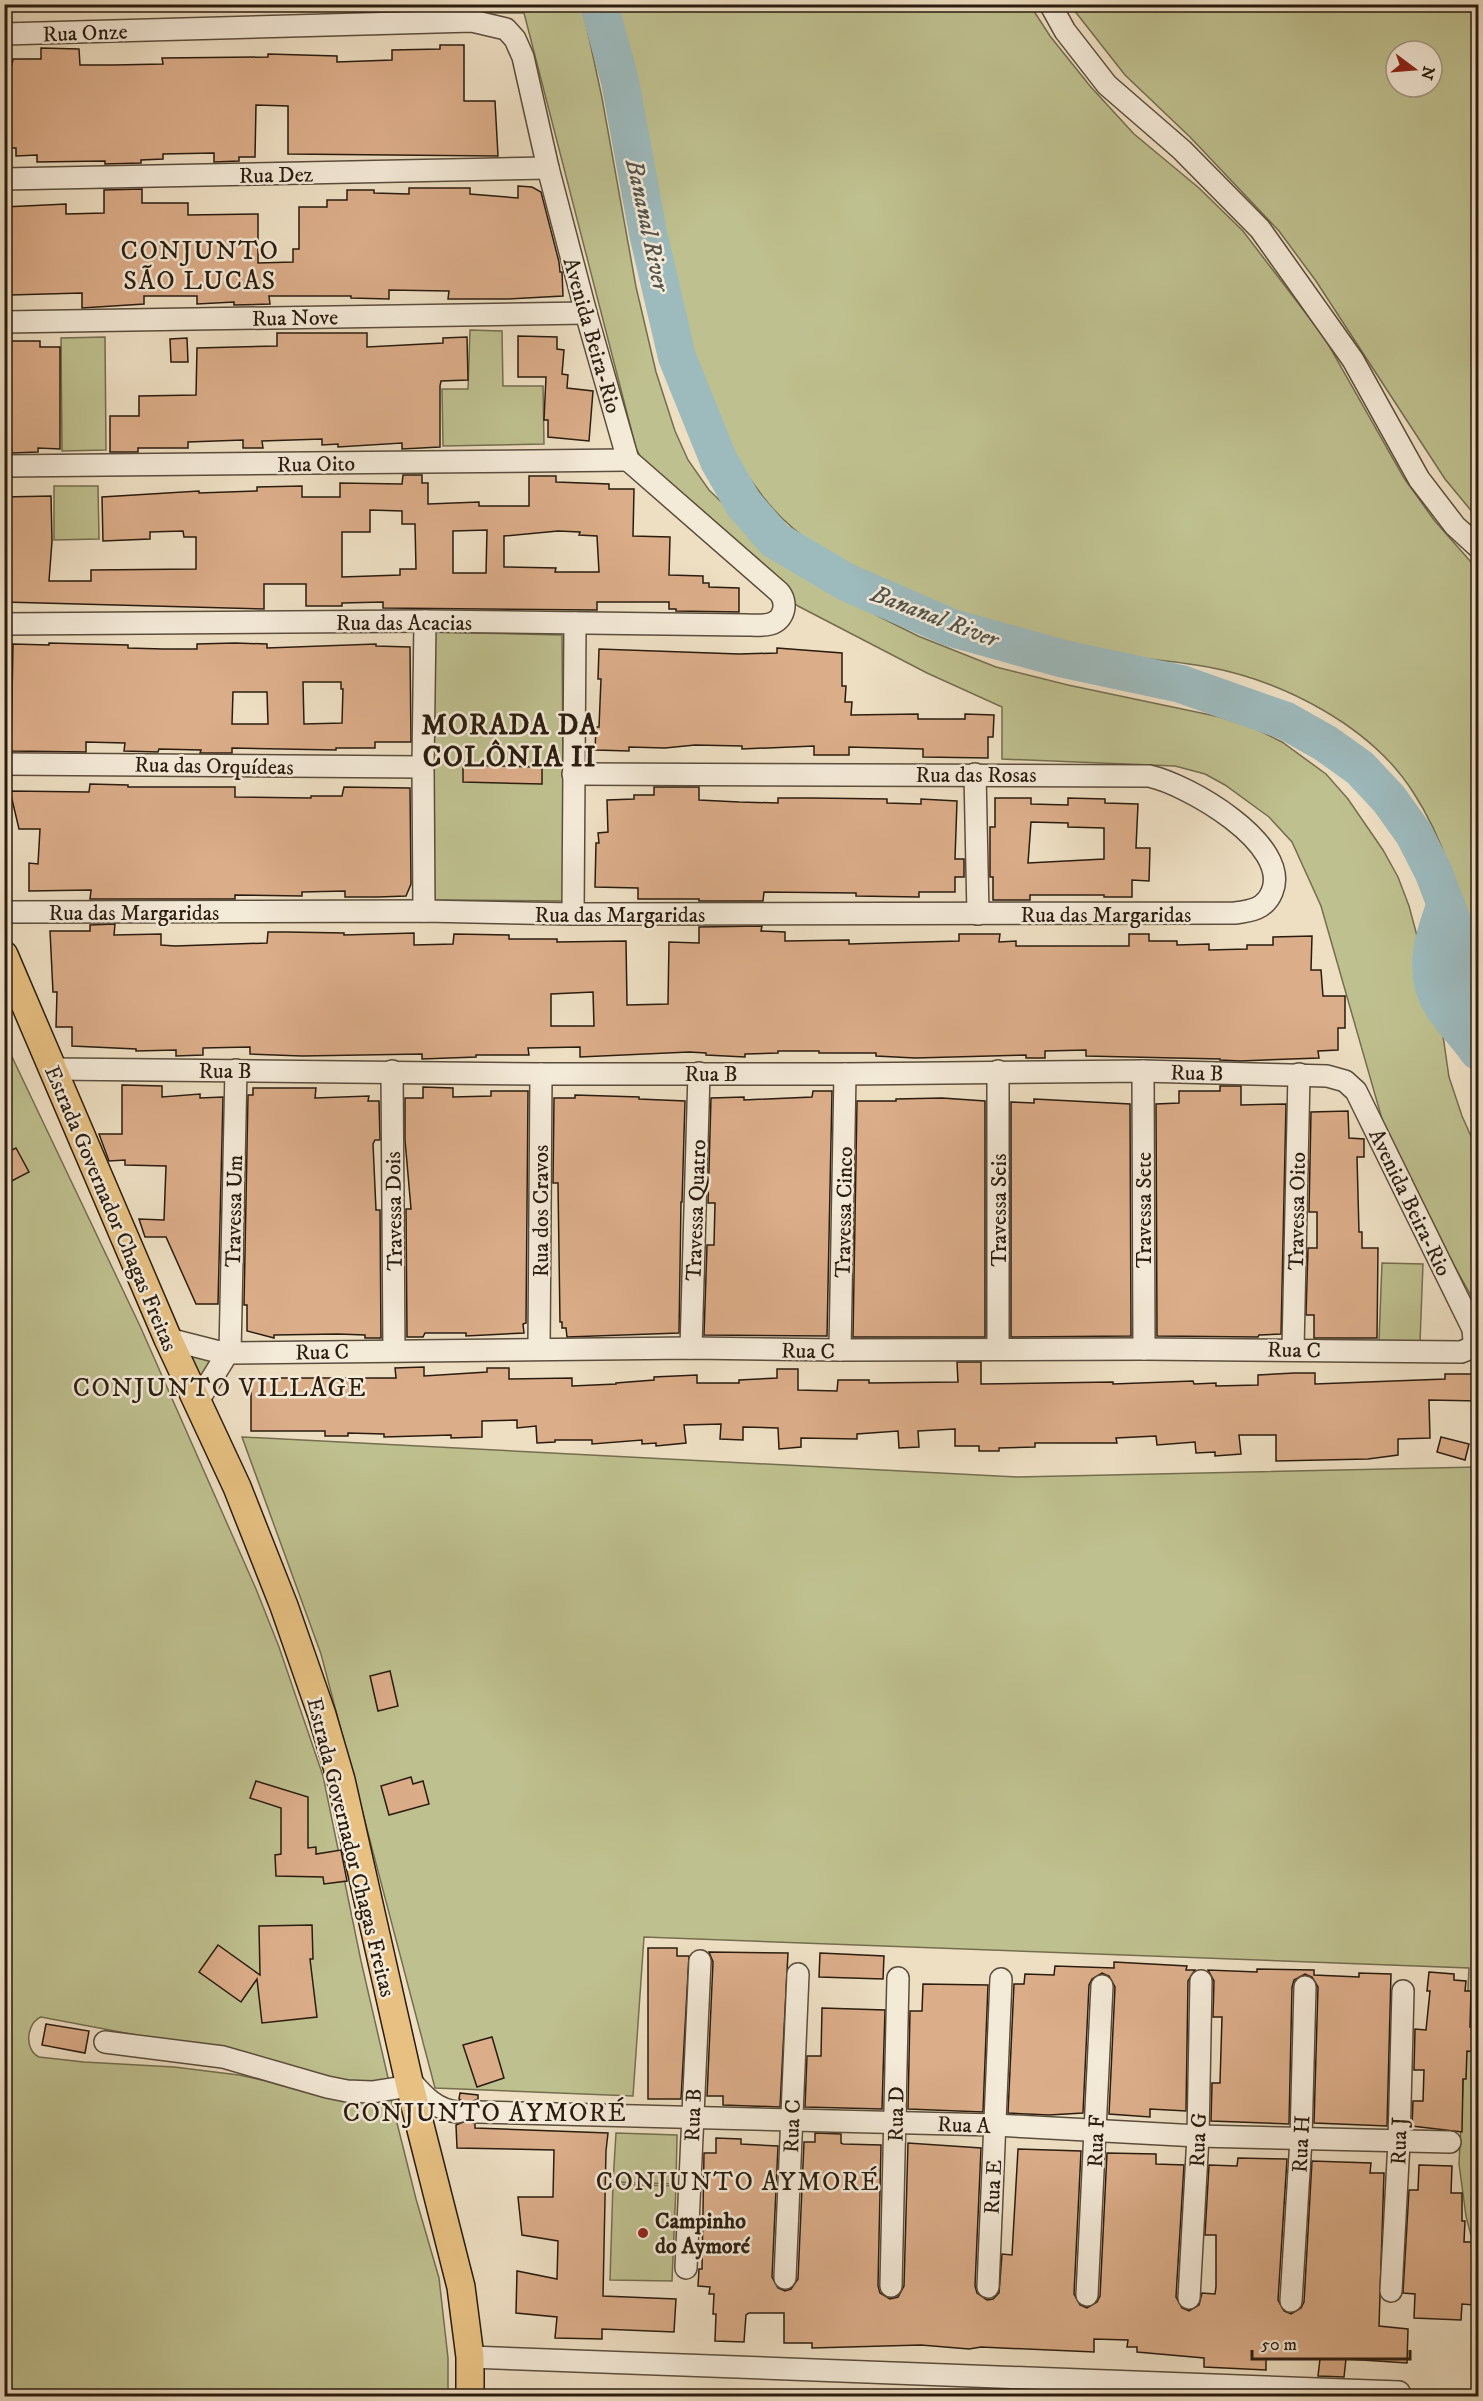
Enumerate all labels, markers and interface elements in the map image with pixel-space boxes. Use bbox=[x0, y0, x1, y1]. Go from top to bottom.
street label: Rua Onze bbox=[42, 19, 128, 48]
north arrow bbox=[1384, 39, 1444, 99]
text: N bbox=[1416, 64, 1439, 82]
water label: Bananal River bbox=[618, 156, 676, 296]
street label: Rua Dez bbox=[239, 161, 314, 190]
district label: CONJUNTO SÃO LUCAS bbox=[121, 235, 279, 298]
street label: Avenida Beira-Rio bbox=[556, 254, 627, 416]
street label: Rua Nove bbox=[252, 304, 338, 333]
street label: Rua Oito bbox=[277, 450, 355, 479]
water label: Bananal River bbox=[866, 579, 1005, 656]
street label: Rua das Acacias bbox=[336, 610, 472, 637]
district label: MORADA DA COLÔNIA II bbox=[421, 708, 599, 775]
street label: Rua das Orquídeas bbox=[134, 752, 294, 781]
street label: Rua das Rosas bbox=[916, 762, 1036, 789]
street label: Rua das Margaridas bbox=[49, 900, 219, 927]
street label: Rua das Margaridas bbox=[535, 902, 705, 929]
street label: Rua das Margaridas bbox=[1021, 902, 1191, 929]
street label: Rua B bbox=[198, 1058, 252, 1085]
street label: Rua B bbox=[1170, 1060, 1224, 1087]
street label: Rua B bbox=[684, 1061, 738, 1088]
street label: Estrada Governador Chagas Freitas bbox=[38, 1062, 183, 1355]
street label: Avenida Beira-Rio bbox=[1362, 1125, 1457, 1281]
street label: Travessa Quatro bbox=[681, 1139, 712, 1281]
street label: Rua dos Cravos bbox=[528, 1145, 555, 1277]
street label: Travessa Cinco bbox=[830, 1146, 859, 1278]
street label: Travessa Dois bbox=[380, 1151, 409, 1271]
street label: Travessa Sete bbox=[1131, 1152, 1158, 1268]
street label: Travessa Oito bbox=[1283, 1152, 1312, 1270]
street label: Travessa Seis bbox=[986, 1153, 1013, 1267]
street label: Travessa Um bbox=[220, 1155, 249, 1267]
street label: Rua C bbox=[1267, 1337, 1321, 1364]
street label: Rua C bbox=[781, 1338, 835, 1365]
street label: Rua C bbox=[295, 1339, 349, 1366]
district label: CONJUNTO VILLAGE bbox=[73, 1372, 367, 1405]
street label: Estrada Governador Chagas Freitas bbox=[300, 1695, 401, 2000]
street label: Rua D bbox=[883, 2086, 910, 2142]
street label: Rua B bbox=[679, 2088, 708, 2142]
district label: CONJUNTO AYMORÉ bbox=[343, 2097, 627, 2130]
street label: Rua C bbox=[778, 2099, 807, 2153]
street label: Rua A bbox=[937, 2111, 992, 2140]
street label: Rua G bbox=[1184, 2112, 1213, 2168]
street label: Rua F bbox=[1082, 2114, 1111, 2168]
street label: Rua H bbox=[1287, 2115, 1316, 2174]
street label: Rua J bbox=[1385, 2116, 1414, 2166]
street label: Rua E bbox=[979, 2159, 1008, 2215]
district label: CONJUNTO AYMORÉ bbox=[596, 2166, 880, 2199]
place label: Campinho do Aymoré bbox=[655, 2208, 751, 2260]
marker: Campinho do Aymoré bbox=[636, 2226, 650, 2240]
scale bar bbox=[1252, 2323, 1410, 2361]
text: 50 m bbox=[1261, 2334, 1297, 2356]

